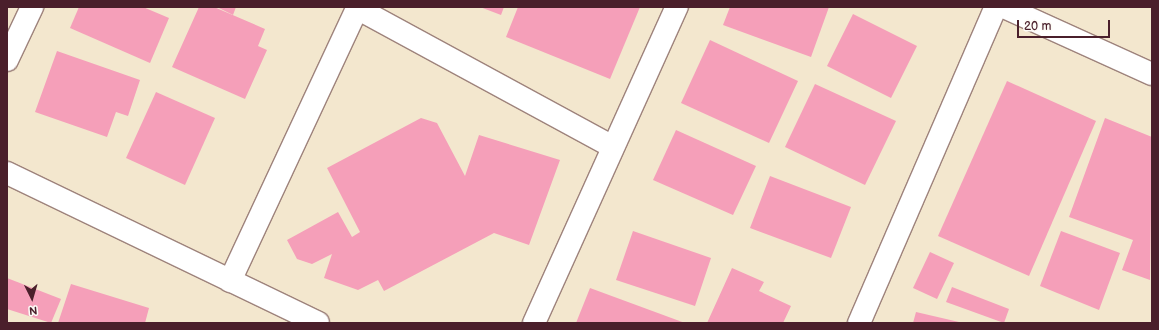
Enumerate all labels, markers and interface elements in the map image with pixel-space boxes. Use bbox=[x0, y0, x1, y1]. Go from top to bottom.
scale bar bbox=[1019, 12, 1112, 38]
text: 20 m bbox=[1024, 19, 1051, 34]
north arrow bbox=[12, 278, 52, 318]
text: N bbox=[28, 304, 38, 317]

